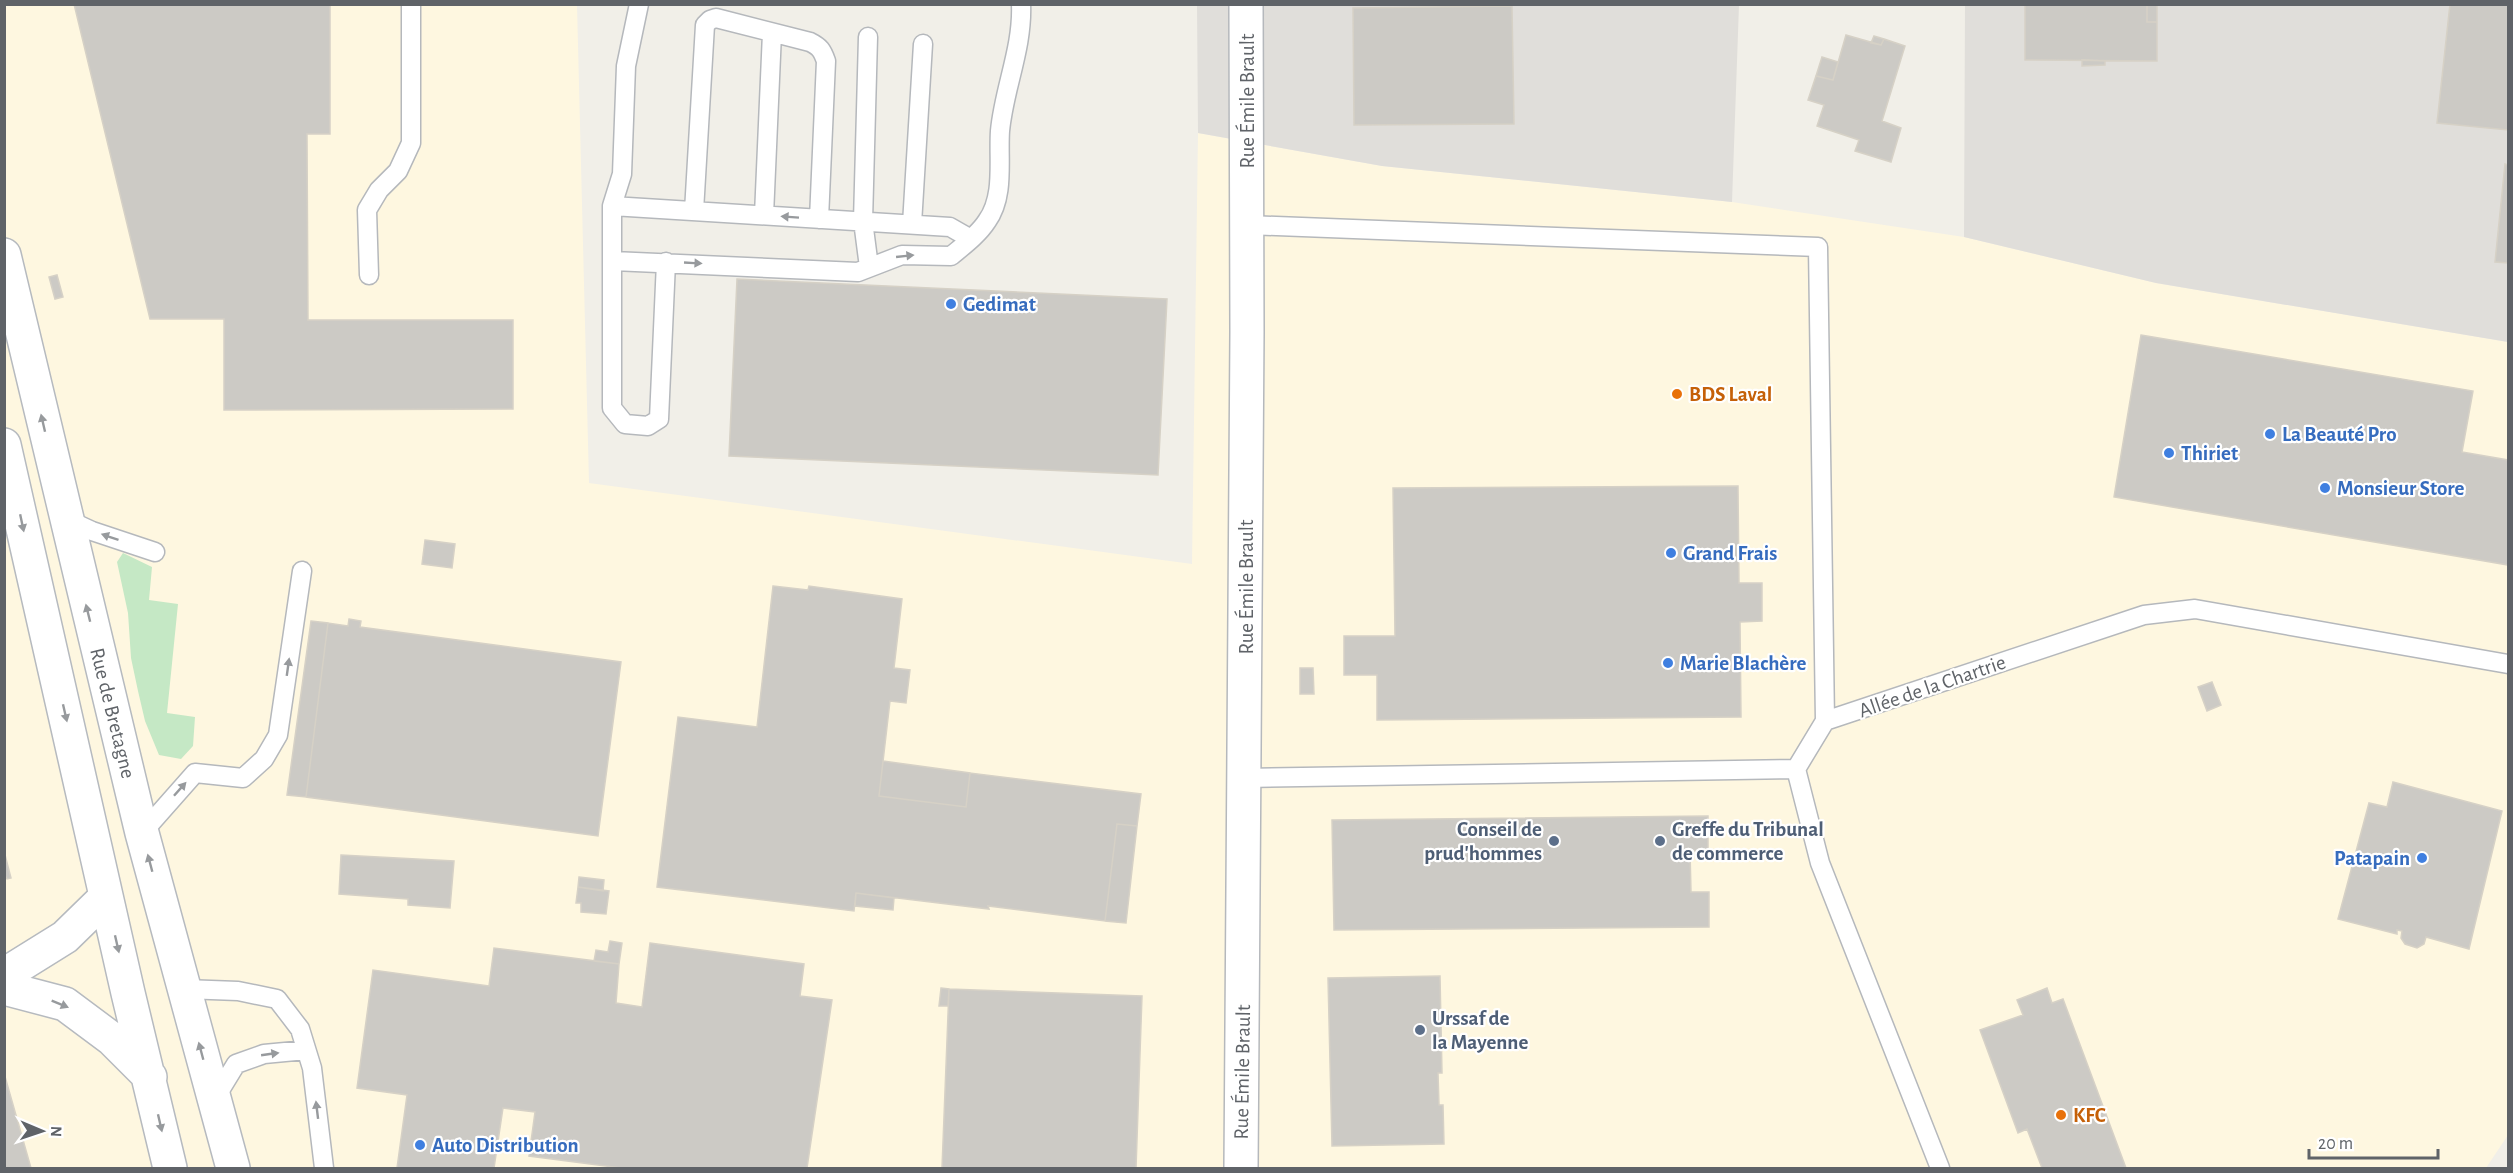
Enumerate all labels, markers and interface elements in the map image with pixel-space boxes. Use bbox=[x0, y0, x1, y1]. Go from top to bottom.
street label: Rue Émile Brault bbox=[1235, 33, 1258, 169]
one-way arrow bbox=[780, 212, 799, 222]
one-way arrow bbox=[896, 251, 915, 261]
one-way arrow bbox=[683, 259, 702, 268]
place label: Gedimat bbox=[963, 294, 1036, 315]
marker: Gedimat bbox=[944, 297, 958, 311]
place label: BDS Laval bbox=[1689, 384, 1772, 405]
marker: BDS Laval bbox=[1670, 387, 1684, 401]
one-way arrow bbox=[38, 413, 47, 432]
place label: La Beauté Pro bbox=[2282, 424, 2397, 445]
marker: La Beauté Pro bbox=[2263, 427, 2277, 441]
place label: Thiriet bbox=[2181, 443, 2238, 464]
marker: Thiriet bbox=[2162, 446, 2176, 460]
place label: Monsieur Store bbox=[2337, 478, 2464, 499]
marker: Monsieur Store bbox=[2318, 481, 2332, 495]
one-way arrow bbox=[17, 513, 27, 532]
street label: Rue Émile Brault bbox=[1234, 519, 1257, 655]
one-way arrow bbox=[101, 531, 119, 541]
place label: Grand Frais bbox=[1683, 543, 1777, 564]
marker: Grand Frais bbox=[1664, 546, 1678, 560]
one-way arrow bbox=[83, 603, 93, 622]
street label: Rue de Bretagne bbox=[86, 646, 139, 781]
street label: Allée de la Chartrie bbox=[1856, 651, 2008, 721]
place label: Marie Blachère bbox=[1680, 653, 1807, 674]
marker: Marie Blachère bbox=[1661, 656, 1675, 670]
one-way arrow bbox=[283, 657, 292, 676]
one-way arrow bbox=[60, 704, 70, 722]
one-way arrow bbox=[174, 781, 187, 797]
place label: Conseil de prud'hommes bbox=[1424, 819, 1542, 864]
place label: Greffe du Tribunal de commerce bbox=[1672, 819, 1824, 864]
marker: Conseil de prud'hommes bbox=[1547, 834, 1561, 848]
marker: Greffe du Tribunal de commerce bbox=[1653, 834, 1667, 848]
place label: Patapain bbox=[2334, 848, 2410, 869]
marker: Patapain bbox=[2415, 851, 2429, 865]
one-way arrow bbox=[145, 854, 154, 872]
one-way arrow bbox=[113, 935, 122, 954]
one-way arrow bbox=[52, 1000, 70, 1010]
street label: Rue Émile Brault bbox=[1229, 1004, 1254, 1140]
place label: Urssaf de la Mayenne bbox=[1432, 1008, 1528, 1053]
marker: Urssaf de la Mayenne bbox=[1413, 1023, 1427, 1037]
one-way arrow bbox=[196, 1042, 205, 1060]
one-way arrow bbox=[261, 1050, 280, 1059]
north arrow bbox=[12, 1101, 72, 1161]
one-way arrow bbox=[312, 1101, 322, 1120]
place label: KFC bbox=[2073, 1105, 2106, 1126]
marker: KFC bbox=[2054, 1108, 2068, 1122]
one-way arrow bbox=[156, 1114, 166, 1132]
scale bar bbox=[2309, 1122, 2438, 1160]
text: N bbox=[48, 1126, 64, 1137]
place label: Auto Distribution bbox=[432, 1135, 579, 1156]
text: 20 m bbox=[2318, 1135, 2353, 1153]
marker: Auto Distribution bbox=[413, 1138, 427, 1152]

